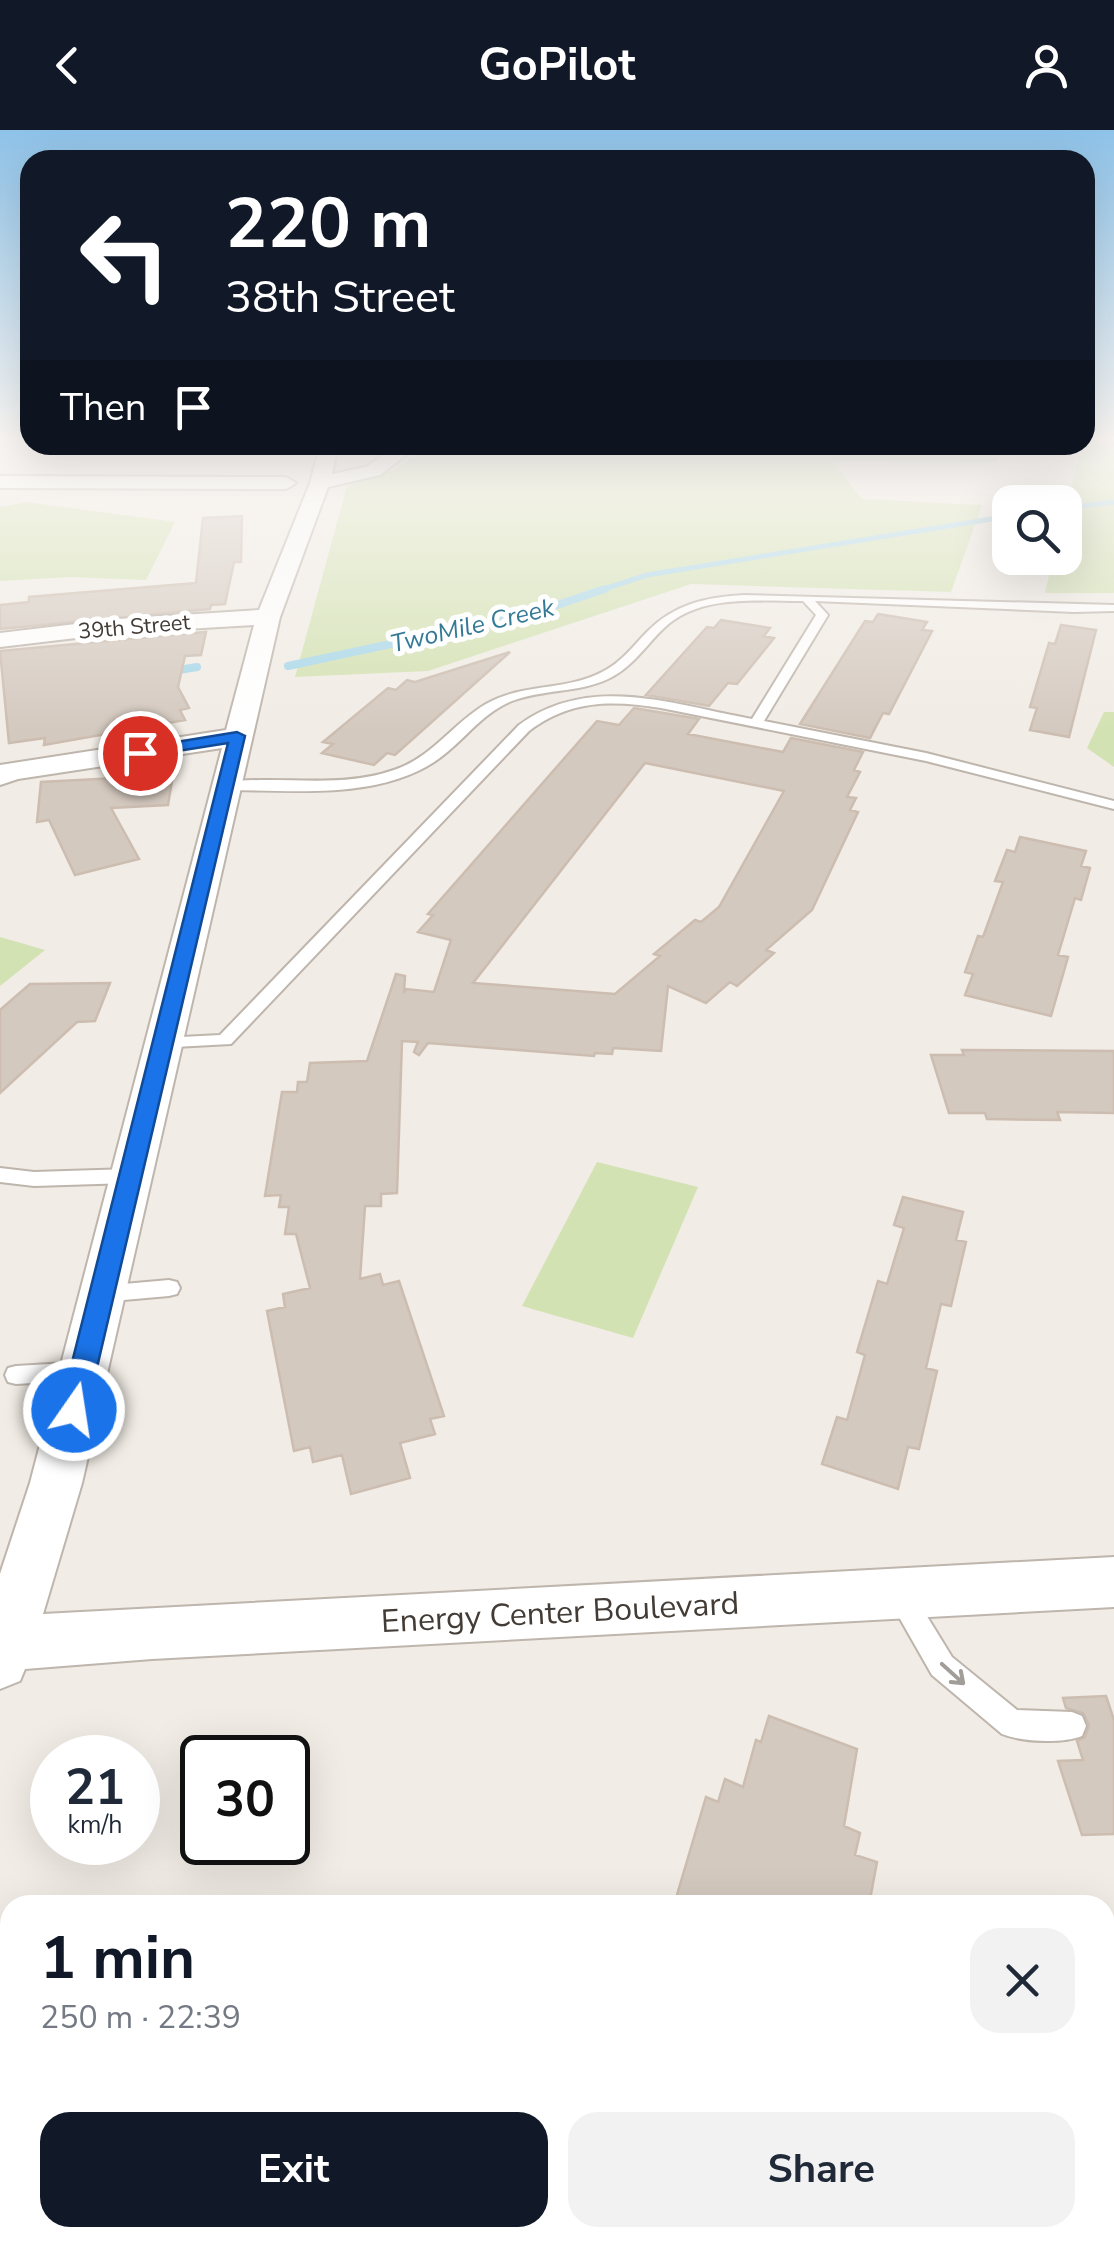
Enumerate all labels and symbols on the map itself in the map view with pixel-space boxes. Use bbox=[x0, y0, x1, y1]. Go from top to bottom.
water label: TwoMile Creek bbox=[387, 590, 559, 661]
street label: 39th Street bbox=[77, 607, 192, 647]
pin bbox=[98, 711, 183, 796]
position arrow bbox=[22, 1358, 126, 1462]
street label: Energy Center Boulevard bbox=[380, 1582, 740, 1643]
one-way arrow bbox=[940, 1663, 965, 1686]
speed limit sign: 30 bbox=[180, 1735, 310, 1865]

